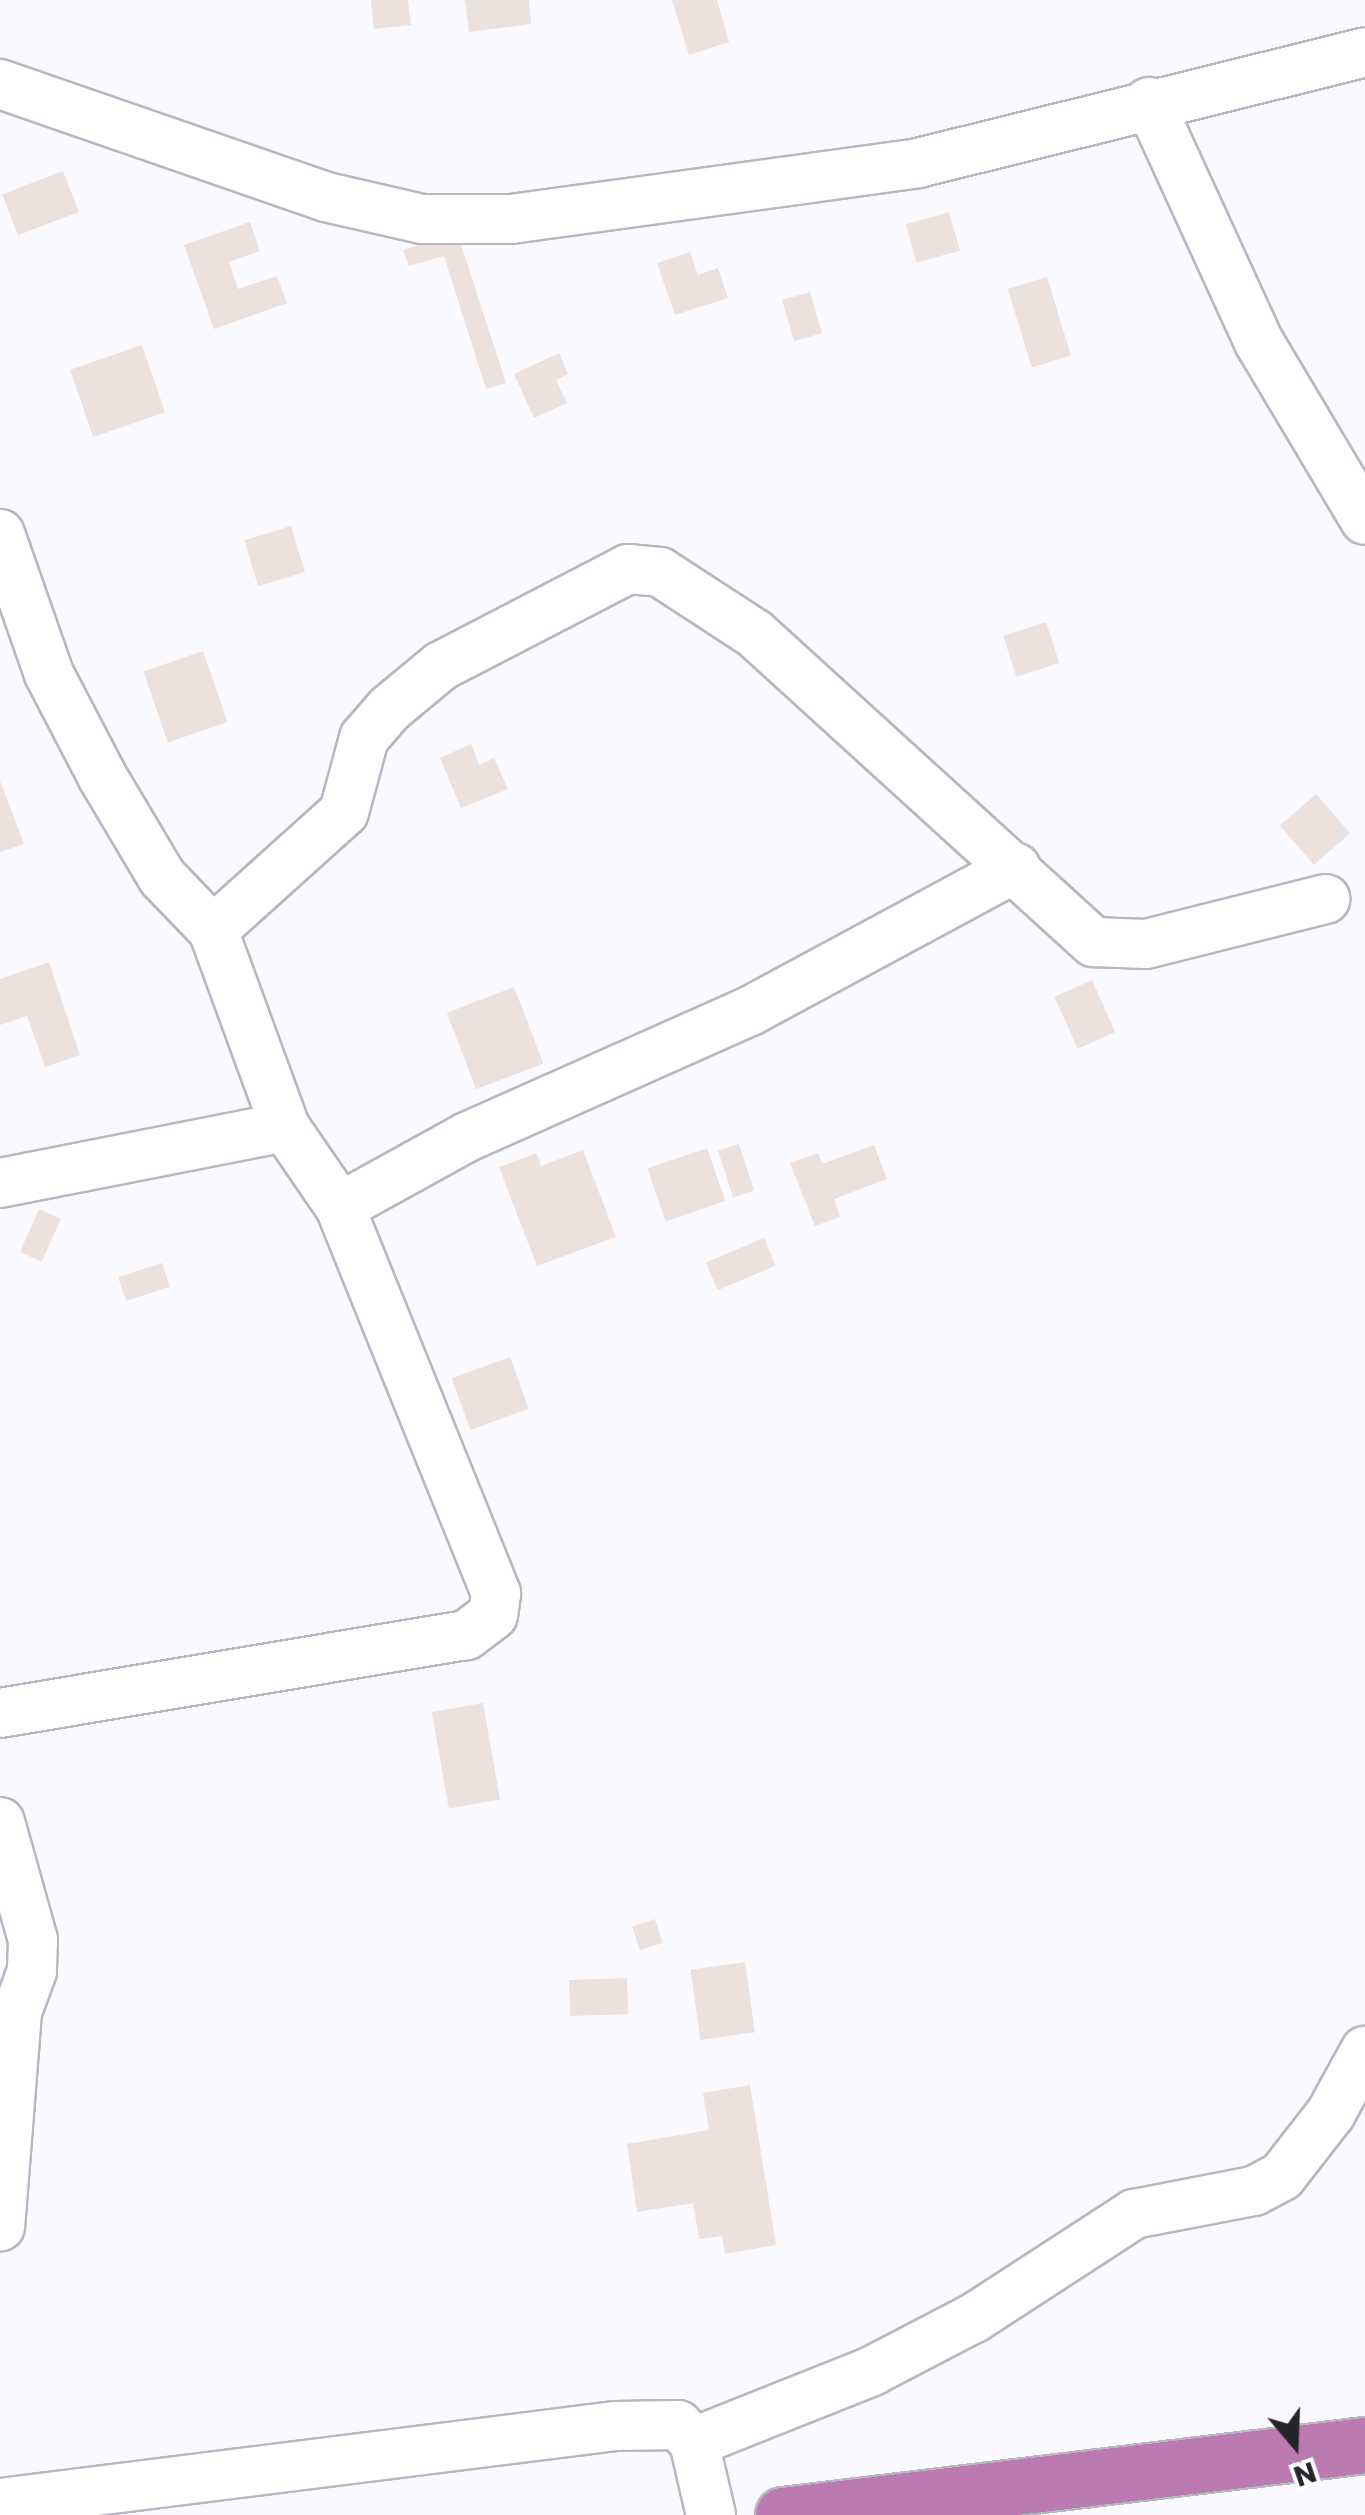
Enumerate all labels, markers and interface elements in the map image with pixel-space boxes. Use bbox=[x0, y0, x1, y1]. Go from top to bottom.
north arrow bbox=[1245, 2395, 1345, 2495]
text: N bbox=[1289, 2452, 1321, 2496]

